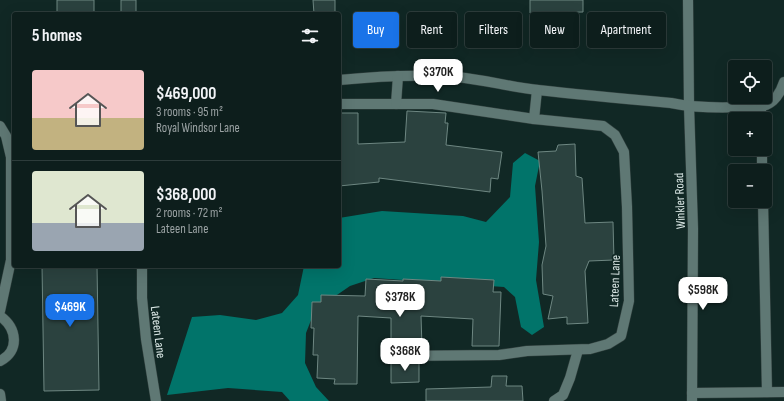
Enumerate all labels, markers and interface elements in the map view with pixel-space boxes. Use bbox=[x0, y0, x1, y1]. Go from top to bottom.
chip: Buy bbox=[353, 12, 399, 48]
chip: Rent bbox=[407, 12, 457, 48]
chip: Filters bbox=[465, 12, 522, 48]
chip: New bbox=[530, 12, 579, 48]
chip: Apartment bbox=[587, 12, 666, 48]
icon: filters bbox=[299, 25, 321, 47]
text: 5 homes bbox=[32, 26, 82, 46]
pin: $370K bbox=[410, 59, 466, 93]
map controls bbox=[728, 60, 772, 208]
button: locate bbox=[728, 60, 772, 104]
text: $370K bbox=[423, 64, 453, 80]
text: $469,000 bbox=[156, 84, 216, 104]
icon: home bbox=[64, 86, 112, 134]
text: 3 rooms · 95 m² bbox=[156, 104, 223, 120]
button: + bbox=[728, 112, 772, 156]
text: Royal Windsor Lane bbox=[156, 120, 240, 136]
button: − bbox=[728, 164, 772, 208]
street label: Winkler Road bbox=[671, 172, 689, 229]
text: $368,000 bbox=[156, 185, 216, 205]
icon: home bbox=[64, 187, 112, 235]
text: 2 rooms · 72 m² bbox=[156, 205, 222, 221]
text: Lateen Lane bbox=[156, 221, 208, 237]
street label: Lateen Lane bbox=[606, 255, 624, 307]
pin: $598K bbox=[675, 277, 731, 311]
text: $598K bbox=[687, 282, 719, 298]
pin: $378K bbox=[372, 284, 428, 318]
text: $378K bbox=[385, 289, 415, 305]
pin: $469K bbox=[42, 294, 98, 328]
text: $469K bbox=[54, 299, 86, 315]
street label: Lateen Lane bbox=[147, 305, 169, 359]
pin: $368K bbox=[377, 338, 433, 372]
text: $368K bbox=[389, 343, 421, 359]

